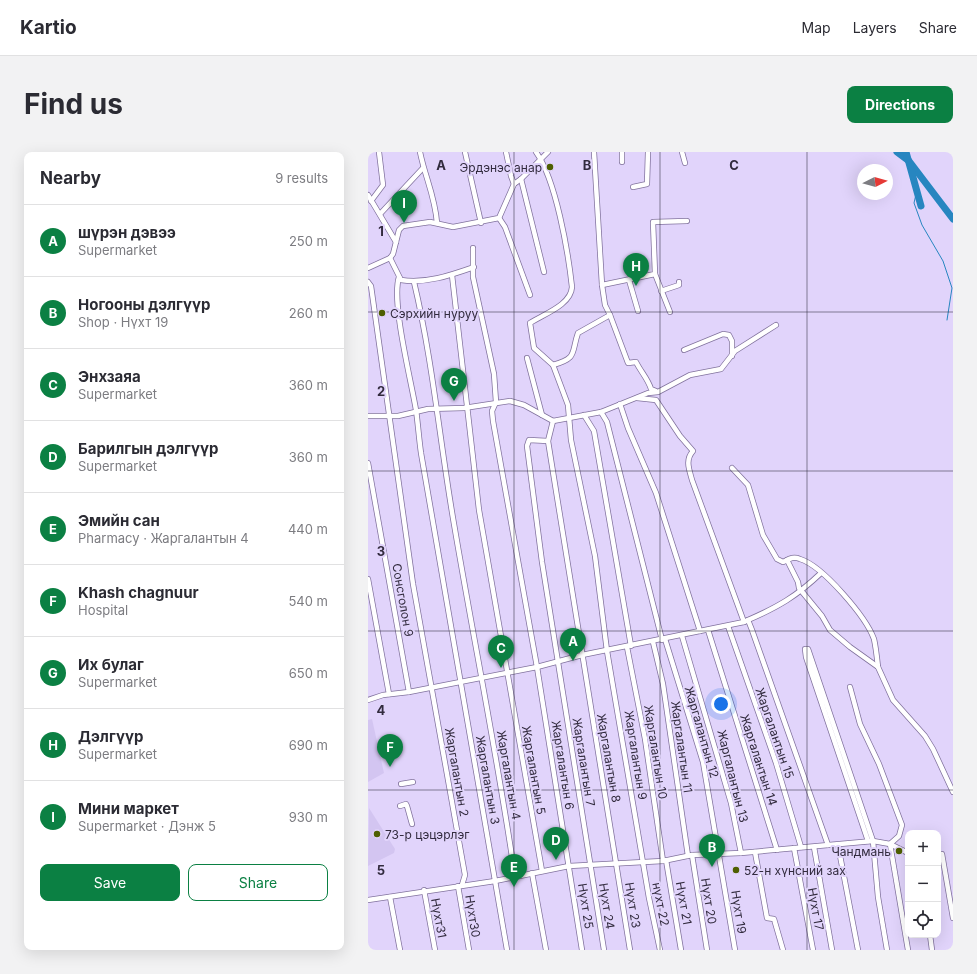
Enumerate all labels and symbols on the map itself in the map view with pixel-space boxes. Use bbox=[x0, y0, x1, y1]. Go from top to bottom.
text: A bbox=[436, 157, 446, 173]
text: B bbox=[583, 157, 592, 173]
text: C bbox=[729, 157, 739, 173]
place label: Эрдэнэс анар bbox=[460, 160, 542, 175]
marker: Эрдэнэс анар bbox=[545, 162, 555, 172]
north arrow bbox=[857, 164, 893, 200]
pin: I bbox=[391, 190, 417, 223]
text: 1 bbox=[378, 223, 384, 239]
pin: H bbox=[623, 253, 649, 286]
place label: Сэрхийн нуруу bbox=[390, 306, 479, 321]
marker: Сэрхийн нуруу bbox=[377, 308, 387, 318]
pin: G bbox=[441, 368, 467, 401]
text: 2 bbox=[377, 383, 385, 399]
text: 3 bbox=[377, 543, 385, 559]
street label: Сонсголон 9 bbox=[389, 562, 417, 638]
pin: A bbox=[560, 628, 586, 661]
pin: C bbox=[488, 635, 514, 668]
street label: Жаргалантын 12 bbox=[682, 684, 722, 780]
street label: Жаргалантын 15 bbox=[752, 686, 798, 780]
your location bbox=[711, 694, 731, 714]
street label: Жаргалантын 11 bbox=[668, 700, 696, 794]
text: 4 bbox=[377, 702, 386, 718]
street label: Жаргалантын 10 bbox=[641, 704, 671, 800]
street label: Жаргалантын 9 bbox=[622, 709, 650, 801]
street label: Жаргалантын 8 bbox=[594, 712, 624, 804]
street label: Жаргалантын 14 bbox=[737, 712, 781, 808]
street label: Жаргалантын 7 bbox=[570, 717, 598, 808]
street label: Жаргалантын 6 bbox=[549, 719, 577, 811]
street label: Жаргалантын 5 bbox=[519, 724, 549, 816]
street label: Жаргалантын 2 bbox=[442, 726, 472, 818]
street label: Жаргалантын 13 bbox=[714, 728, 752, 824]
street label: Жаргалантын 4 bbox=[494, 729, 524, 821]
pin: F bbox=[377, 734, 403, 767]
street label: Жаргалантын 3 bbox=[473, 734, 503, 826]
place label: 73-р цэцэрлэг bbox=[385, 827, 469, 842]
pin: D bbox=[543, 827, 569, 860]
marker: 73-р цэцэрлэг bbox=[372, 829, 382, 839]
pin: B bbox=[699, 834, 725, 867]
place label: Чандмань bbox=[831, 844, 891, 859]
marker: Чандмань bbox=[894, 846, 904, 856]
pin: E bbox=[501, 854, 527, 887]
text: 5 bbox=[377, 862, 385, 878]
place label: 52-н хүнсний зах bbox=[744, 863, 846, 878]
marker: 52-н хүнсний зах bbox=[731, 865, 741, 875]
street label: Нүхт 20 bbox=[698, 877, 720, 925]
street label: Нүхт 21 bbox=[673, 880, 695, 926]
street label: Нүхт 23 bbox=[622, 881, 644, 929]
street label: нүхт 22 bbox=[649, 881, 673, 927]
street label: Нүхт 25 bbox=[575, 882, 597, 930]
street label: Нүхт 24 bbox=[596, 882, 618, 930]
street label: Нүхт 17 bbox=[805, 886, 827, 932]
street label: Нүхт 19 bbox=[728, 889, 750, 935]
street label: Нүхт30 bbox=[462, 894, 484, 938]
street label: Нүхт31 bbox=[428, 897, 450, 939]

